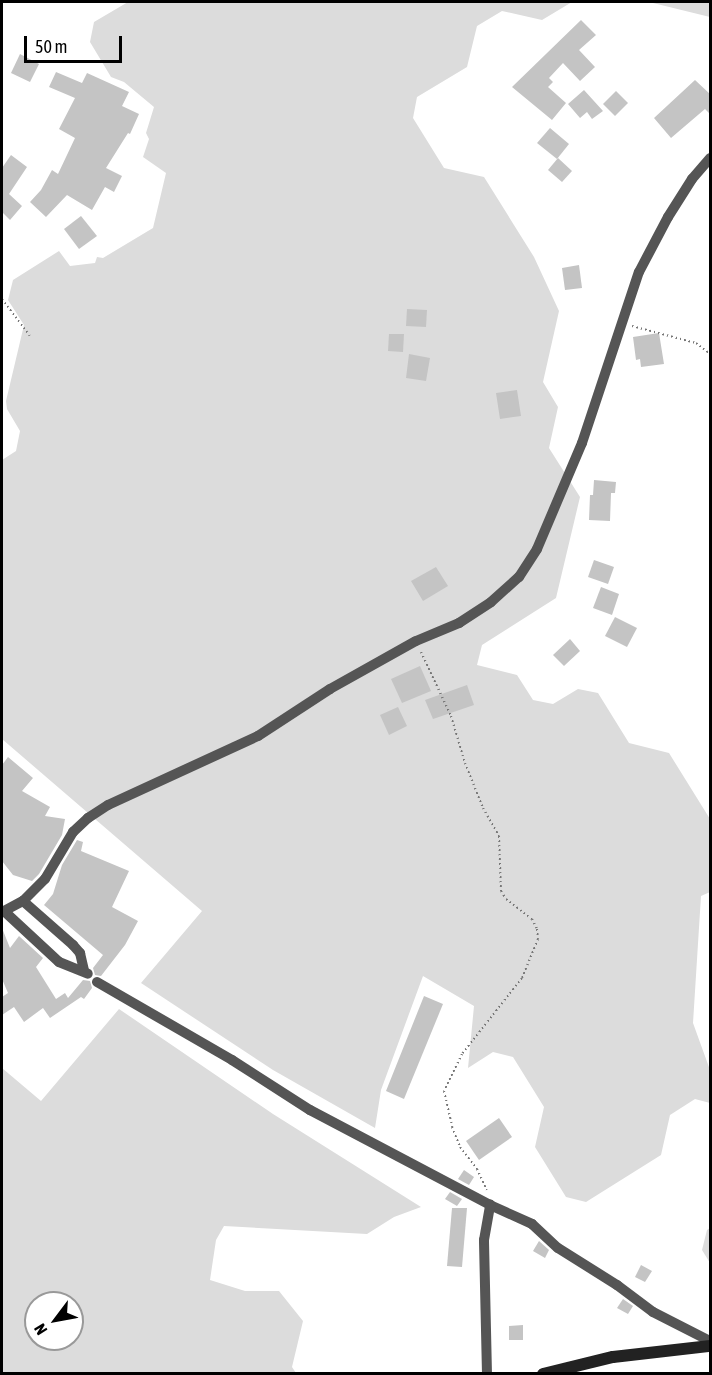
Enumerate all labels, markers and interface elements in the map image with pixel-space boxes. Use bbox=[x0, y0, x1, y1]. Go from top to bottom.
scale bar bbox=[27, 24, 124, 62]
text: 50 m bbox=[35, 36, 67, 57]
north arrow bbox=[24, 1291, 84, 1351]
text: N bbox=[30, 1321, 51, 1338]

